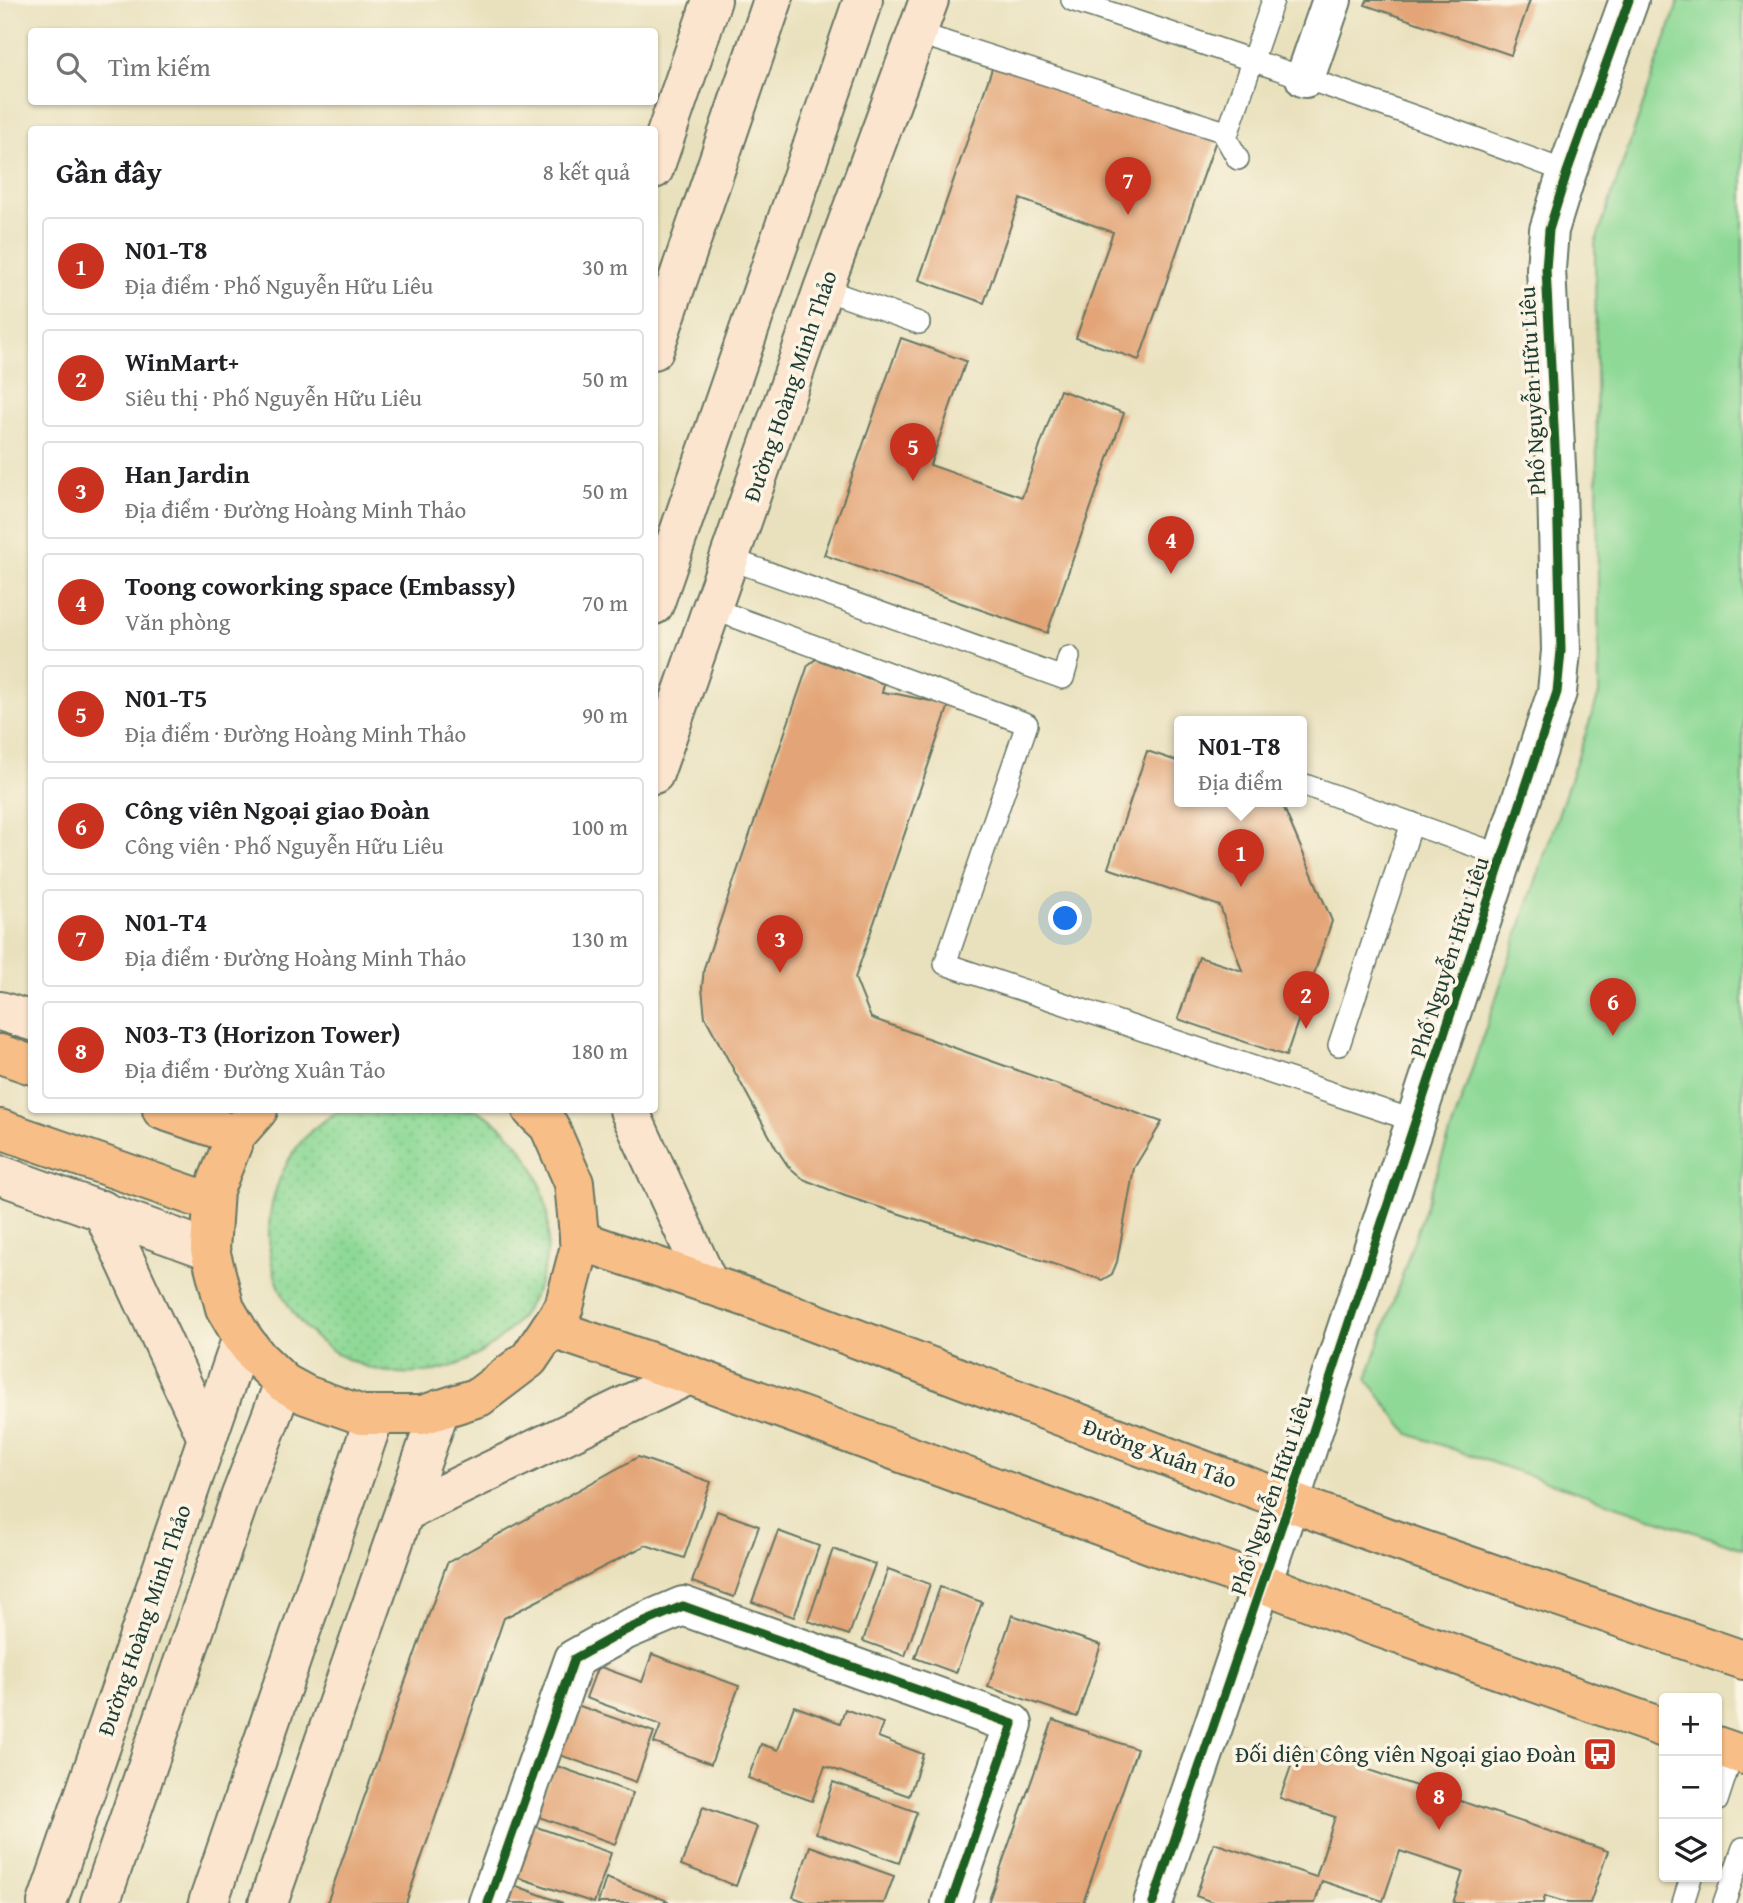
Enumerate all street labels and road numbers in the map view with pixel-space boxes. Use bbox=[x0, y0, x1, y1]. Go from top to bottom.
street label: Đường Hoàng Minh Thảo bbox=[734, 266, 845, 506]
street label: Phố Nguyễn Hữu Liêu bbox=[1510, 285, 1553, 496]
street label: Phố Nguyễn Hữu Liêu bbox=[1400, 852, 1497, 1062]
street label: Phố Nguyễn Hữu Liêu bbox=[1221, 1390, 1320, 1599]
street label: Đường Xuân Tảo bbox=[1079, 1409, 1242, 1496]
street label: Đường Hoàng Minh Thảo bbox=[88, 1500, 199, 1740]

